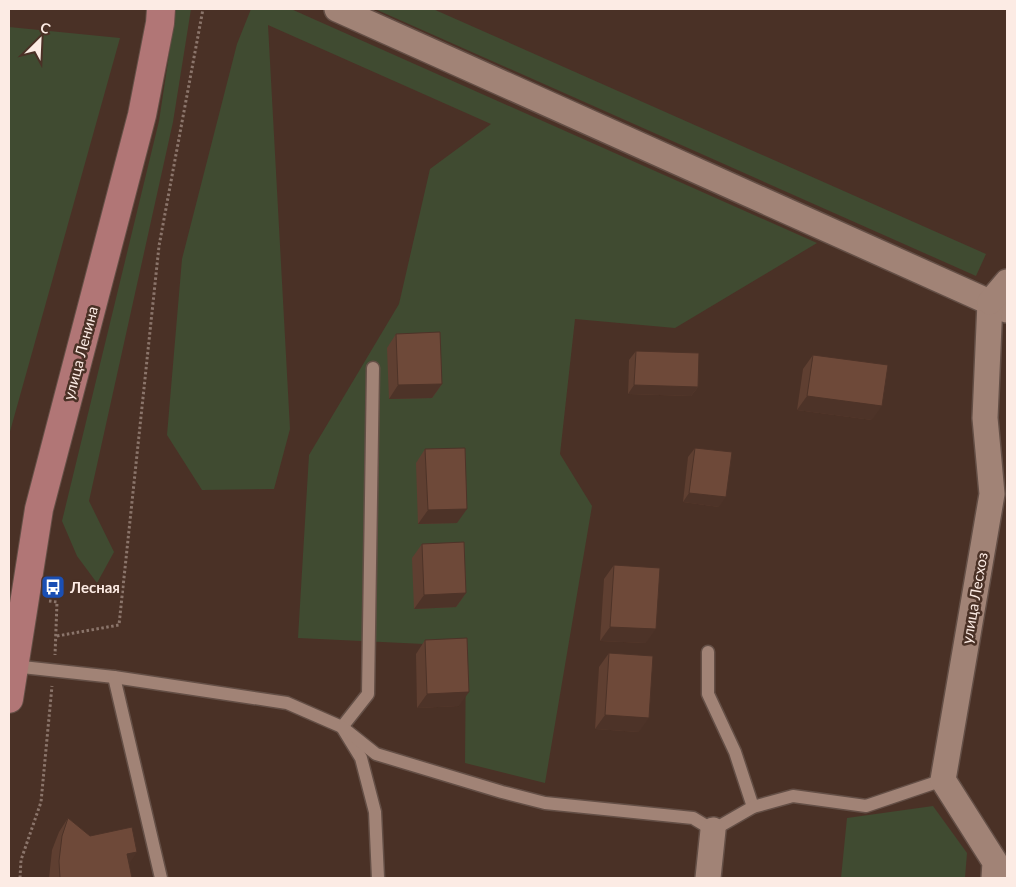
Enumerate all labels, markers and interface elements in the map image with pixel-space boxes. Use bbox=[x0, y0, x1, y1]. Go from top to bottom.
north arrow bbox=[15, 15, 65, 65]
text: С bbox=[38, 18, 54, 38]
street label: улица Ленина bbox=[59, 304, 101, 402]
street label: улица Лесхоз bbox=[957, 551, 991, 645]
bus stop icon: Лесная bbox=[40, 574, 66, 600]
place label: Лесная bbox=[69, 578, 120, 596]

